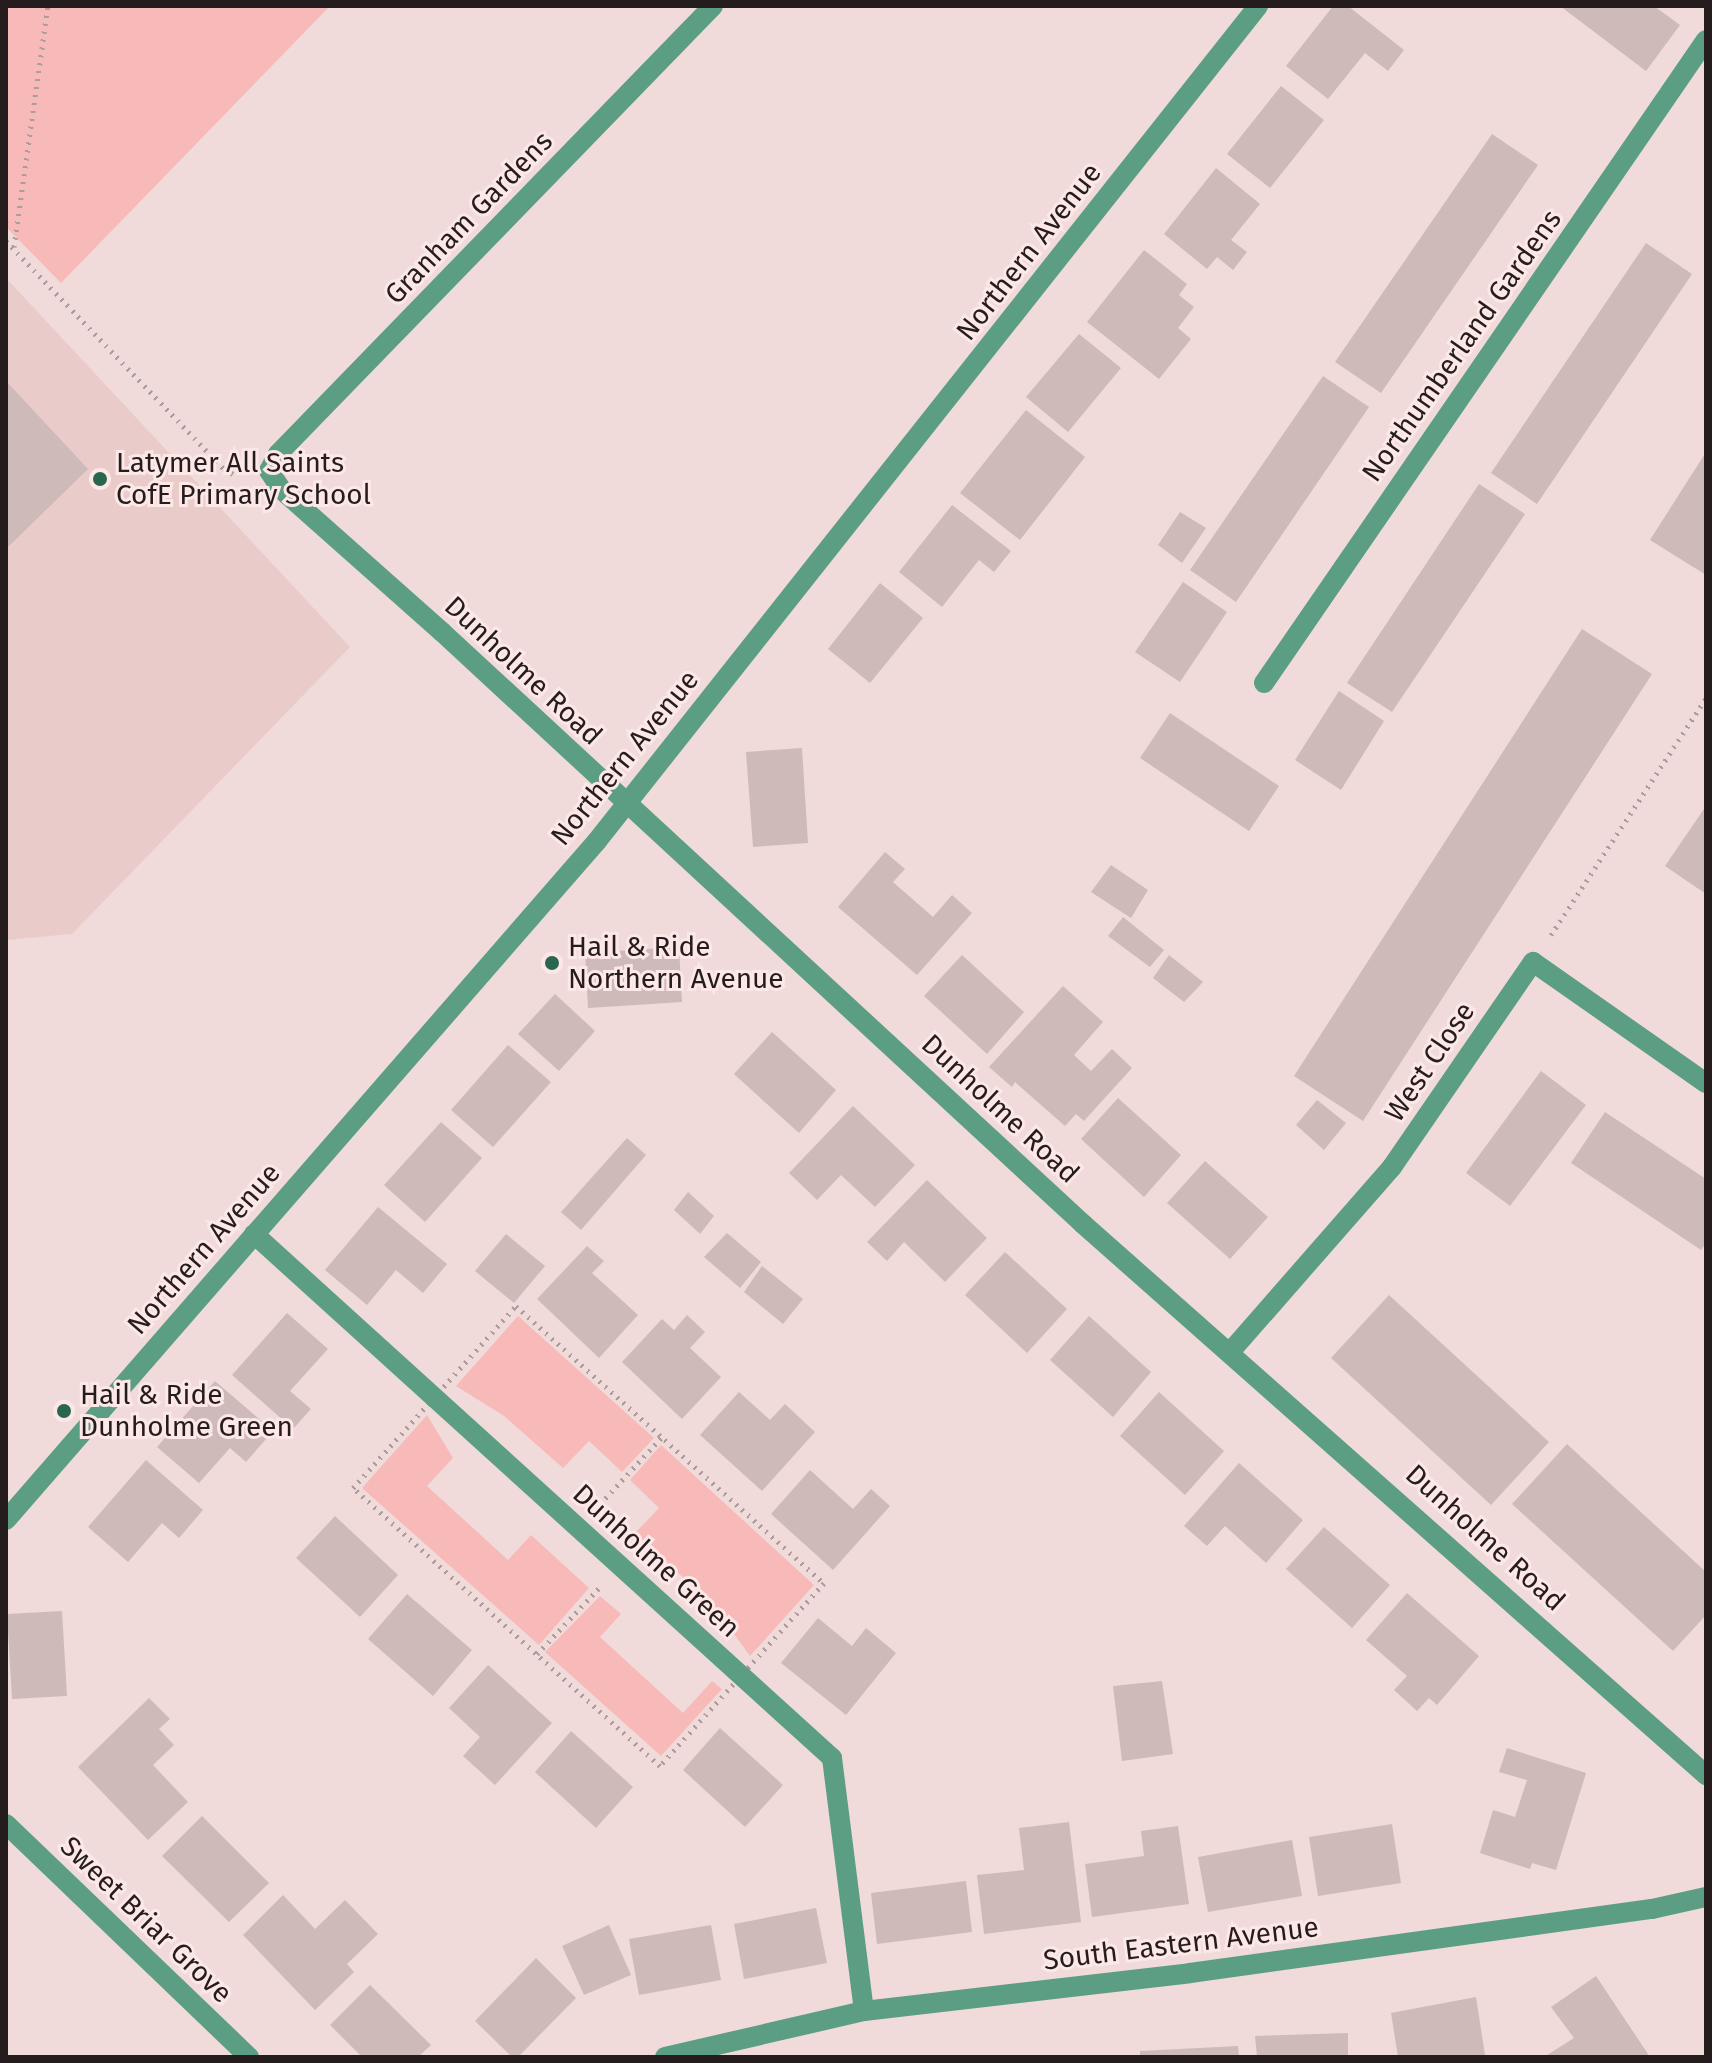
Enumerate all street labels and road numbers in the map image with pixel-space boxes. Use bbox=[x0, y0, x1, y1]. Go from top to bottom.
street label: Granham Gardens bbox=[378, 125, 560, 311]
street label: Northern Avenue bbox=[949, 157, 1109, 347]
street label: Northumberland Gardens bbox=[1355, 204, 1569, 488]
street label: Dunholme Road bbox=[437, 590, 609, 752]
street label: Northern Avenue bbox=[544, 664, 706, 852]
street label: West Close bbox=[1378, 996, 1482, 1128]
street label: Dunholme Road bbox=[914, 1028, 1086, 1190]
street label: Northern Avenue bbox=[121, 1157, 287, 1341]
street label: Dunholme Road bbox=[1398, 1458, 1572, 1618]
street label: Dunholme Green bbox=[566, 1477, 746, 1645]
street label: Sweet Briar Grove bbox=[53, 1830, 239, 2010]
street label: South Eastern Avenue bbox=[1041, 1910, 1321, 1978]

